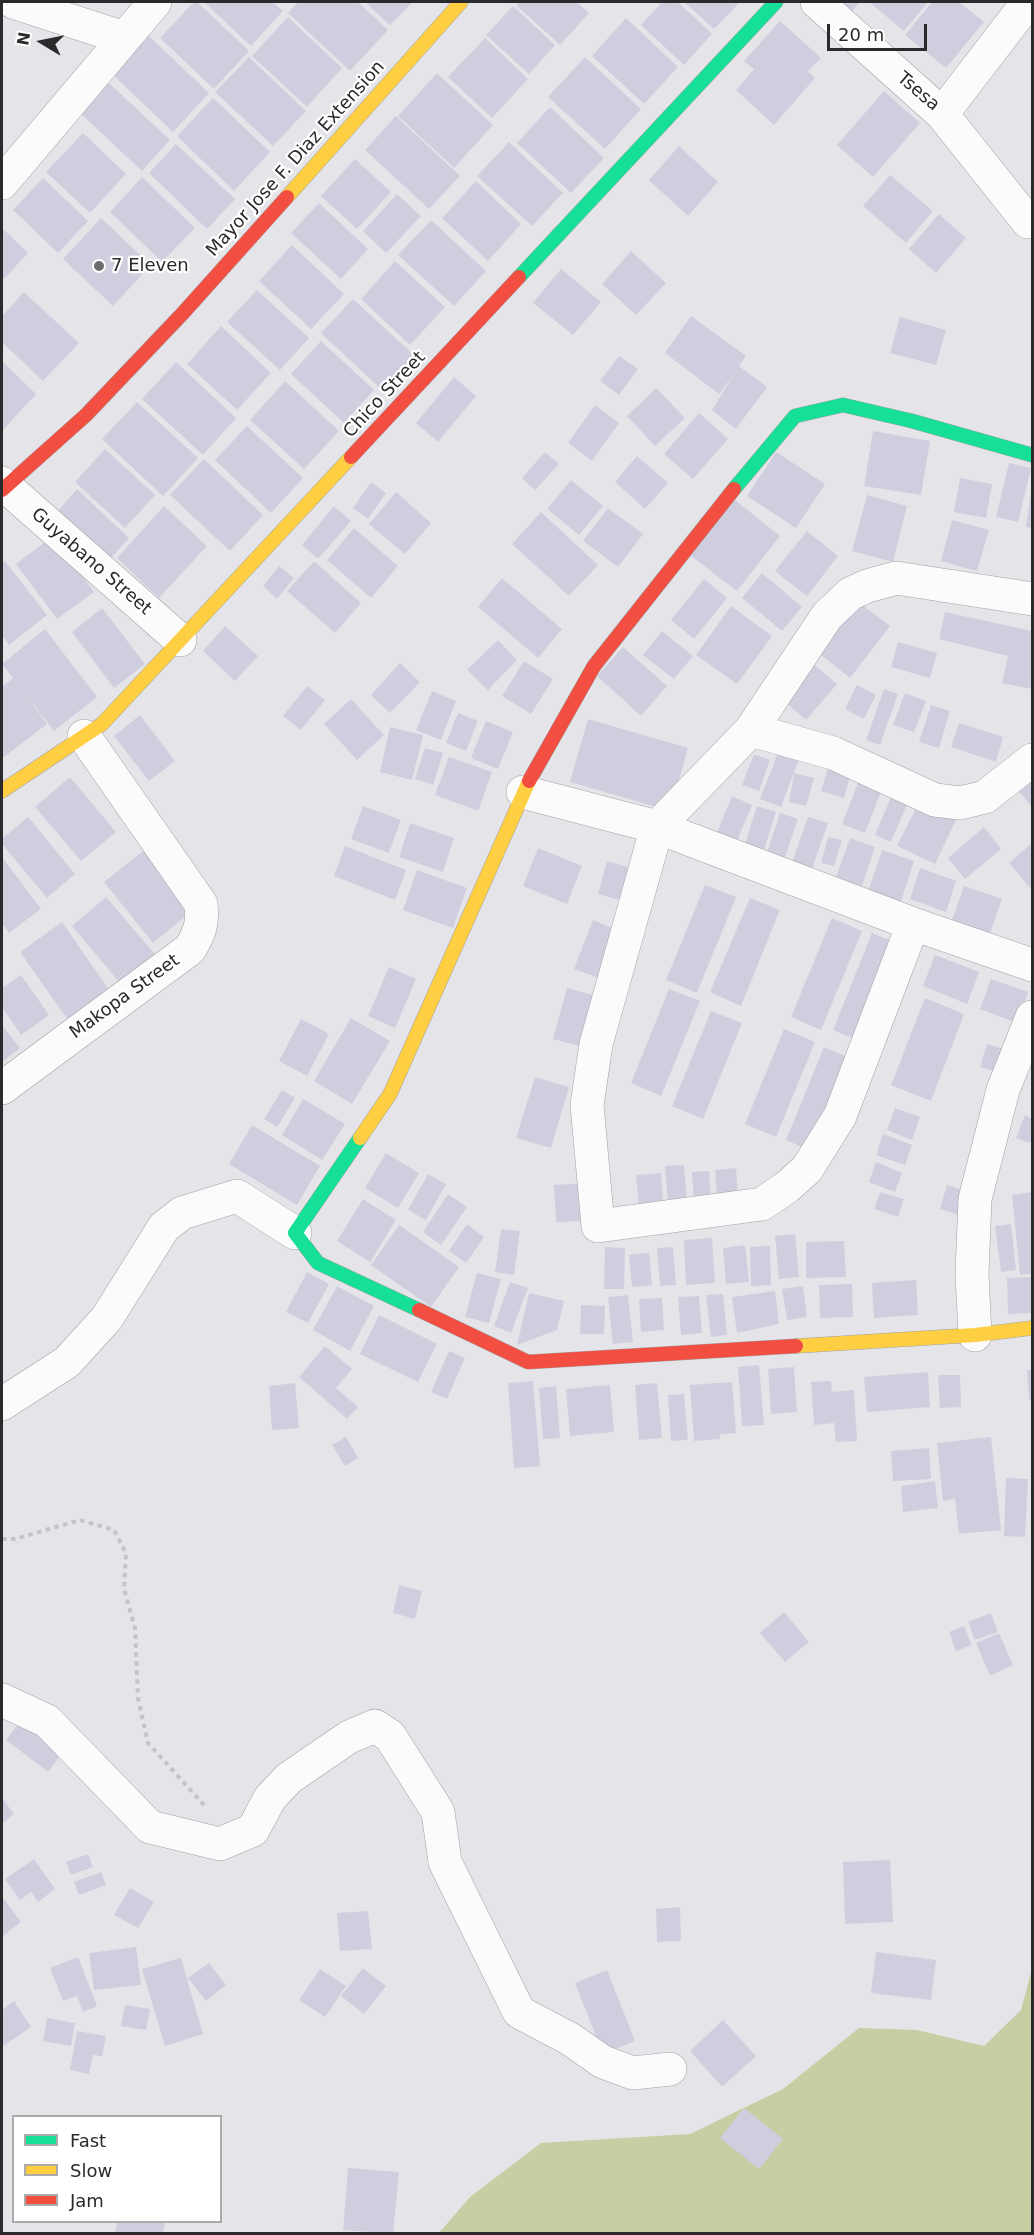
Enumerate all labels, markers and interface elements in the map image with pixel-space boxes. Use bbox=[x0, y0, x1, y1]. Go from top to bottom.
north arrow bbox=[12, 12, 72, 72]
scale bar bbox=[830, 12, 930, 50]
text: 20 m bbox=[838, 24, 884, 45]
text: N bbox=[13, 31, 34, 47]
street label: Mayor Jose F. Diaz Extension bbox=[202, 57, 390, 261]
street label: Tsesa bbox=[892, 68, 944, 116]
place label: 7 Eleven bbox=[111, 255, 189, 277]
marker: 7 Eleven bbox=[92, 259, 106, 273]
street label: Chico Street bbox=[339, 347, 431, 443]
street label: Guyabano Street bbox=[26, 504, 156, 620]
street label: Makopa Street bbox=[66, 950, 184, 1044]
legend bbox=[12, 2115, 222, 2223]
text: Fast bbox=[70, 2130, 106, 2151]
text: Slow bbox=[70, 2160, 112, 2181]
text: Jam bbox=[70, 2190, 104, 2211]

